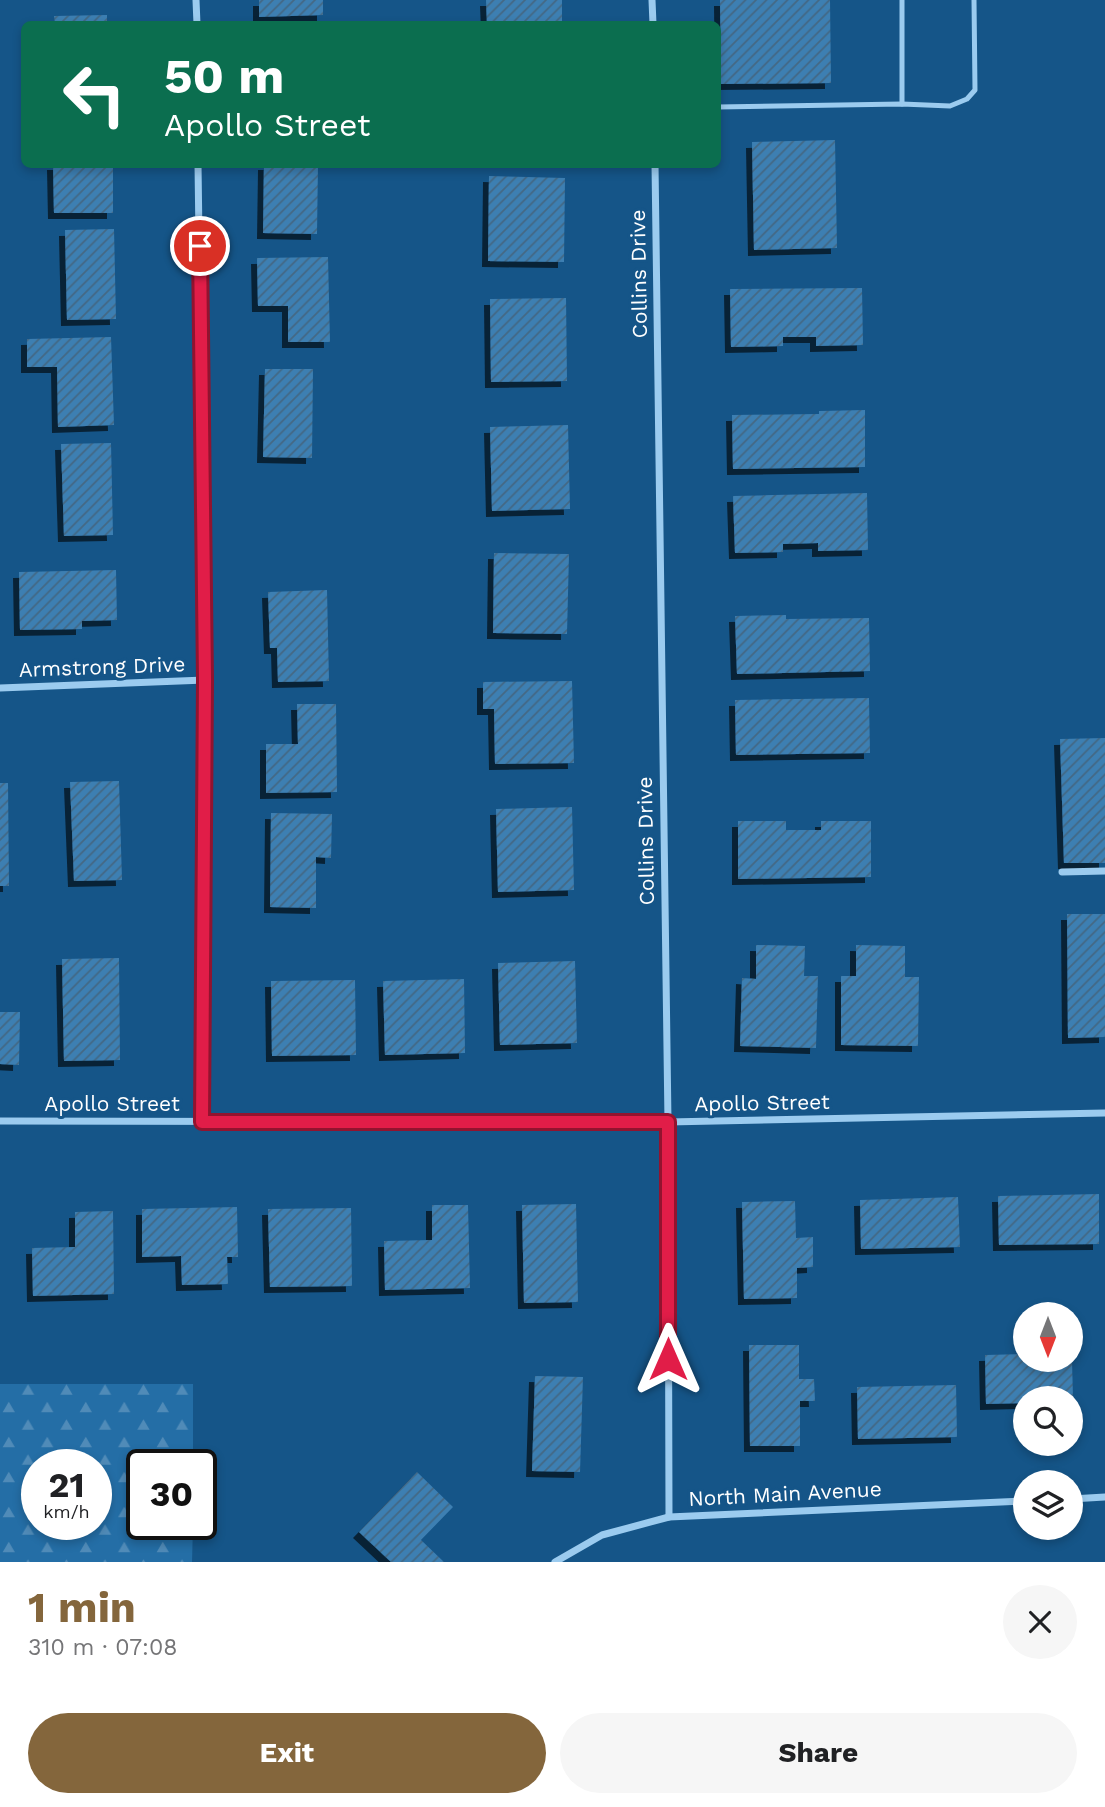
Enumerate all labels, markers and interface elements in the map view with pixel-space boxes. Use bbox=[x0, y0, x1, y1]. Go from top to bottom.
text: 50 m bbox=[164, 47, 284, 105]
icon: left bbox=[49, 49, 140, 140]
text: Apollo Street bbox=[164, 106, 370, 144]
street label: Collins Drive bbox=[625, 209, 652, 339]
pin bbox=[170, 216, 230, 276]
icon: arrive bbox=[181, 227, 219, 265]
street label: Armstrong Drive bbox=[18, 651, 186, 682]
street label: Collins Drive bbox=[632, 776, 659, 906]
street label: Apollo Street bbox=[694, 1089, 830, 1116]
street label: Apollo Street bbox=[44, 1091, 180, 1116]
north arrow bbox=[1013, 1302, 1083, 1372]
map controls bbox=[1013, 1302, 1083, 1540]
position arrow bbox=[631, 1322, 705, 1396]
button: search bbox=[1013, 1386, 1083, 1456]
speed limit sign: 30 bbox=[126, 1449, 217, 1540]
text: 21 bbox=[49, 1464, 84, 1506]
button: layers bbox=[1013, 1470, 1083, 1540]
street label: North Main Avenue bbox=[688, 1476, 882, 1511]
text: km/h bbox=[43, 1501, 90, 1522]
text: 1 min bbox=[28, 1583, 136, 1632]
button: close bbox=[1003, 1585, 1077, 1659]
text: 310 m · 07:08 bbox=[28, 1634, 177, 1661]
button: Exit bbox=[28, 1713, 546, 1793]
button: Share bbox=[560, 1713, 1077, 1793]

